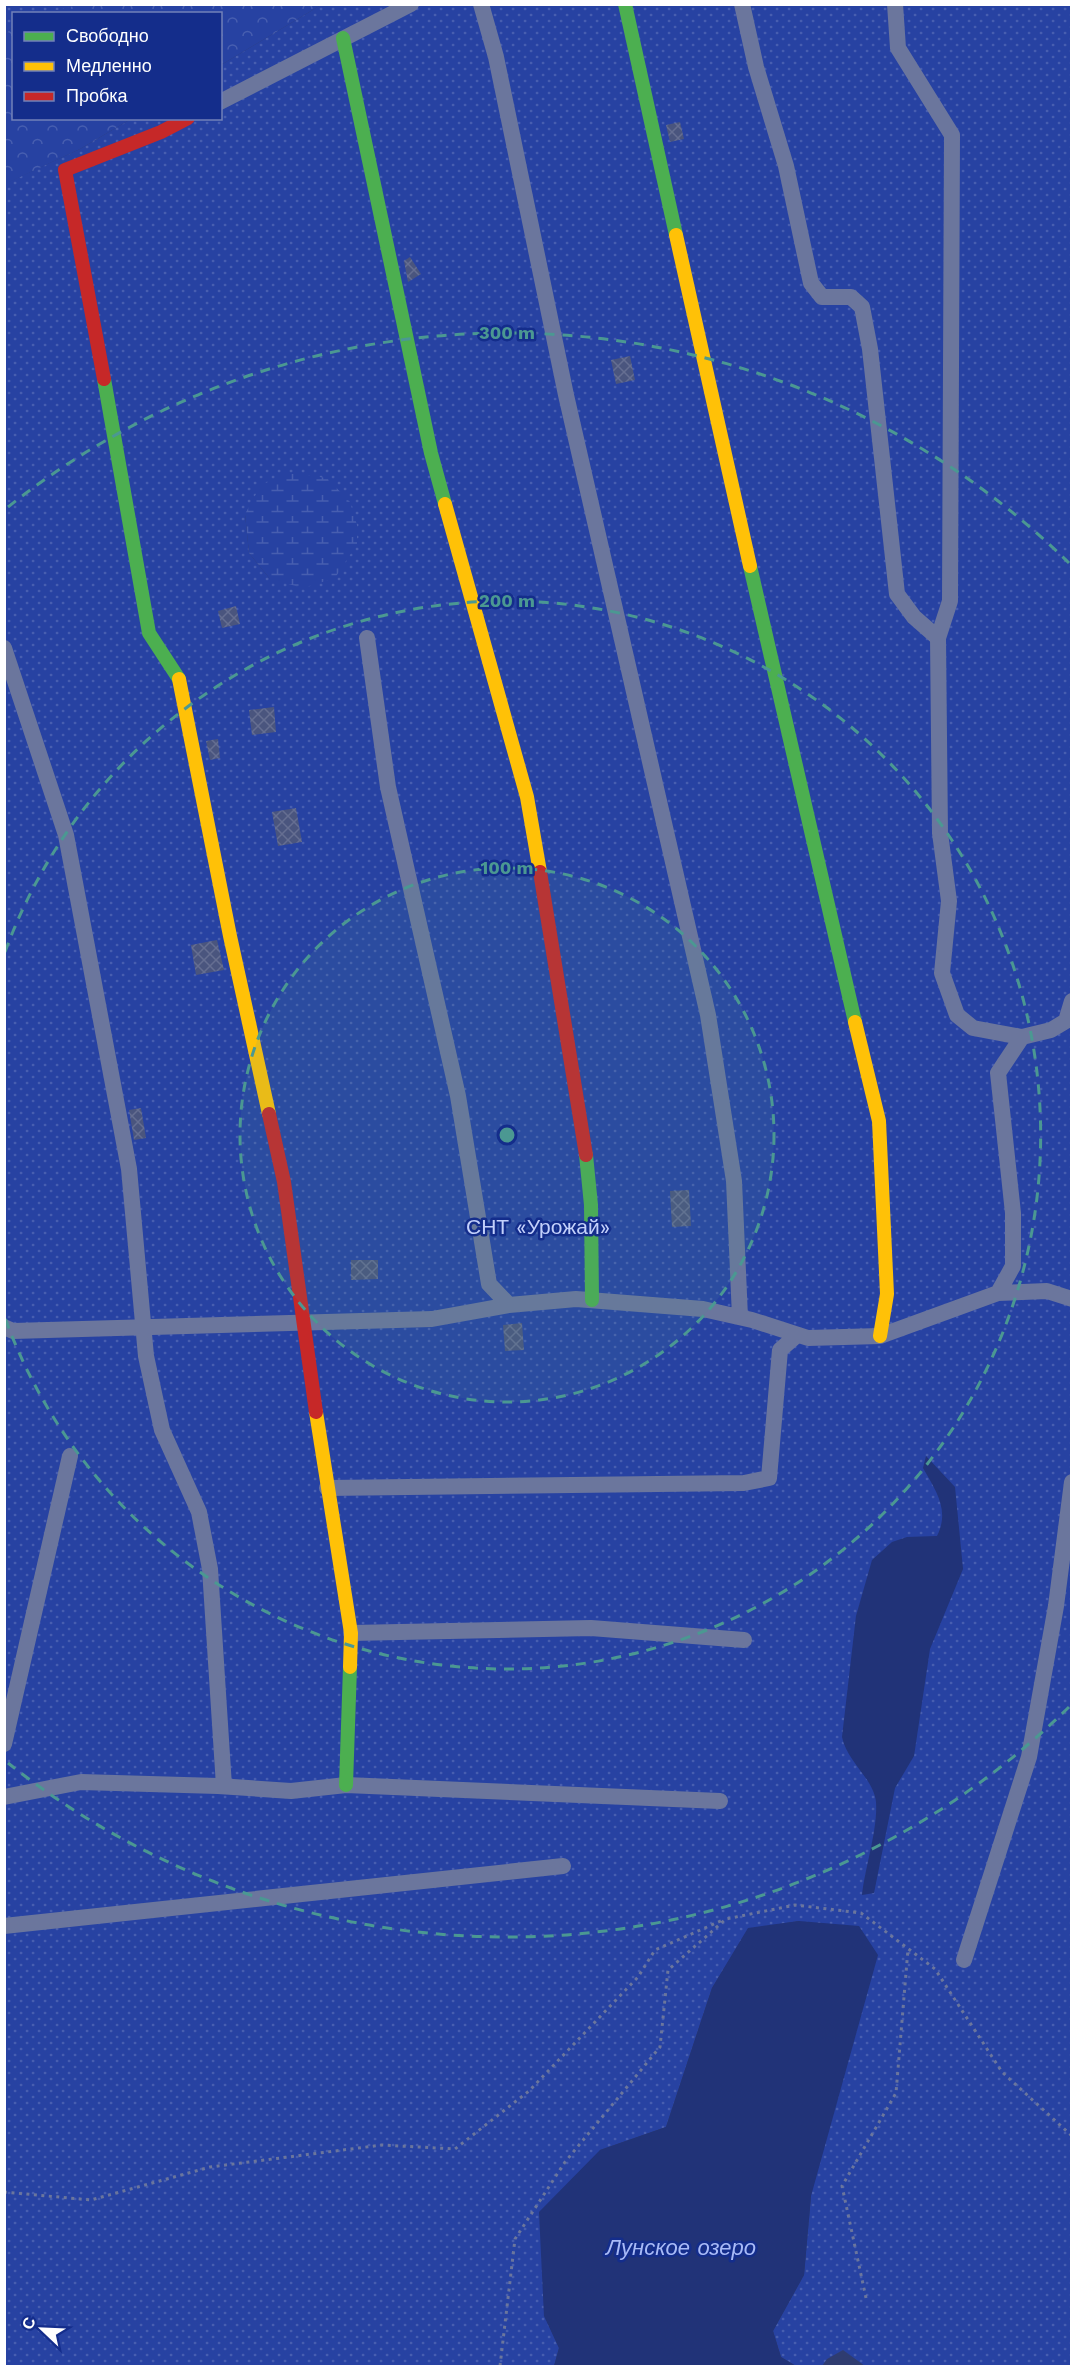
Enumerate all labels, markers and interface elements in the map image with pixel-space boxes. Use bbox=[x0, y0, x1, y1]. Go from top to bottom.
legend bbox=[12, 12, 222, 120]
text: Свободно bbox=[66, 25, 149, 46]
text: Медленно bbox=[66, 55, 152, 76]
text: Пробка bbox=[66, 85, 129, 106]
text: 300 m bbox=[479, 322, 535, 343]
text: 200 m bbox=[479, 590, 535, 611]
text: 100 m bbox=[480, 857, 534, 878]
centre of rings bbox=[497, 1125, 517, 1145]
park label: СНТ «Урожай» bbox=[466, 1214, 610, 1239]
water label: Лунское озеро bbox=[604, 2235, 756, 2260]
north arrow bbox=[12, 2299, 72, 2359]
text: С bbox=[18, 2314, 40, 2332]

